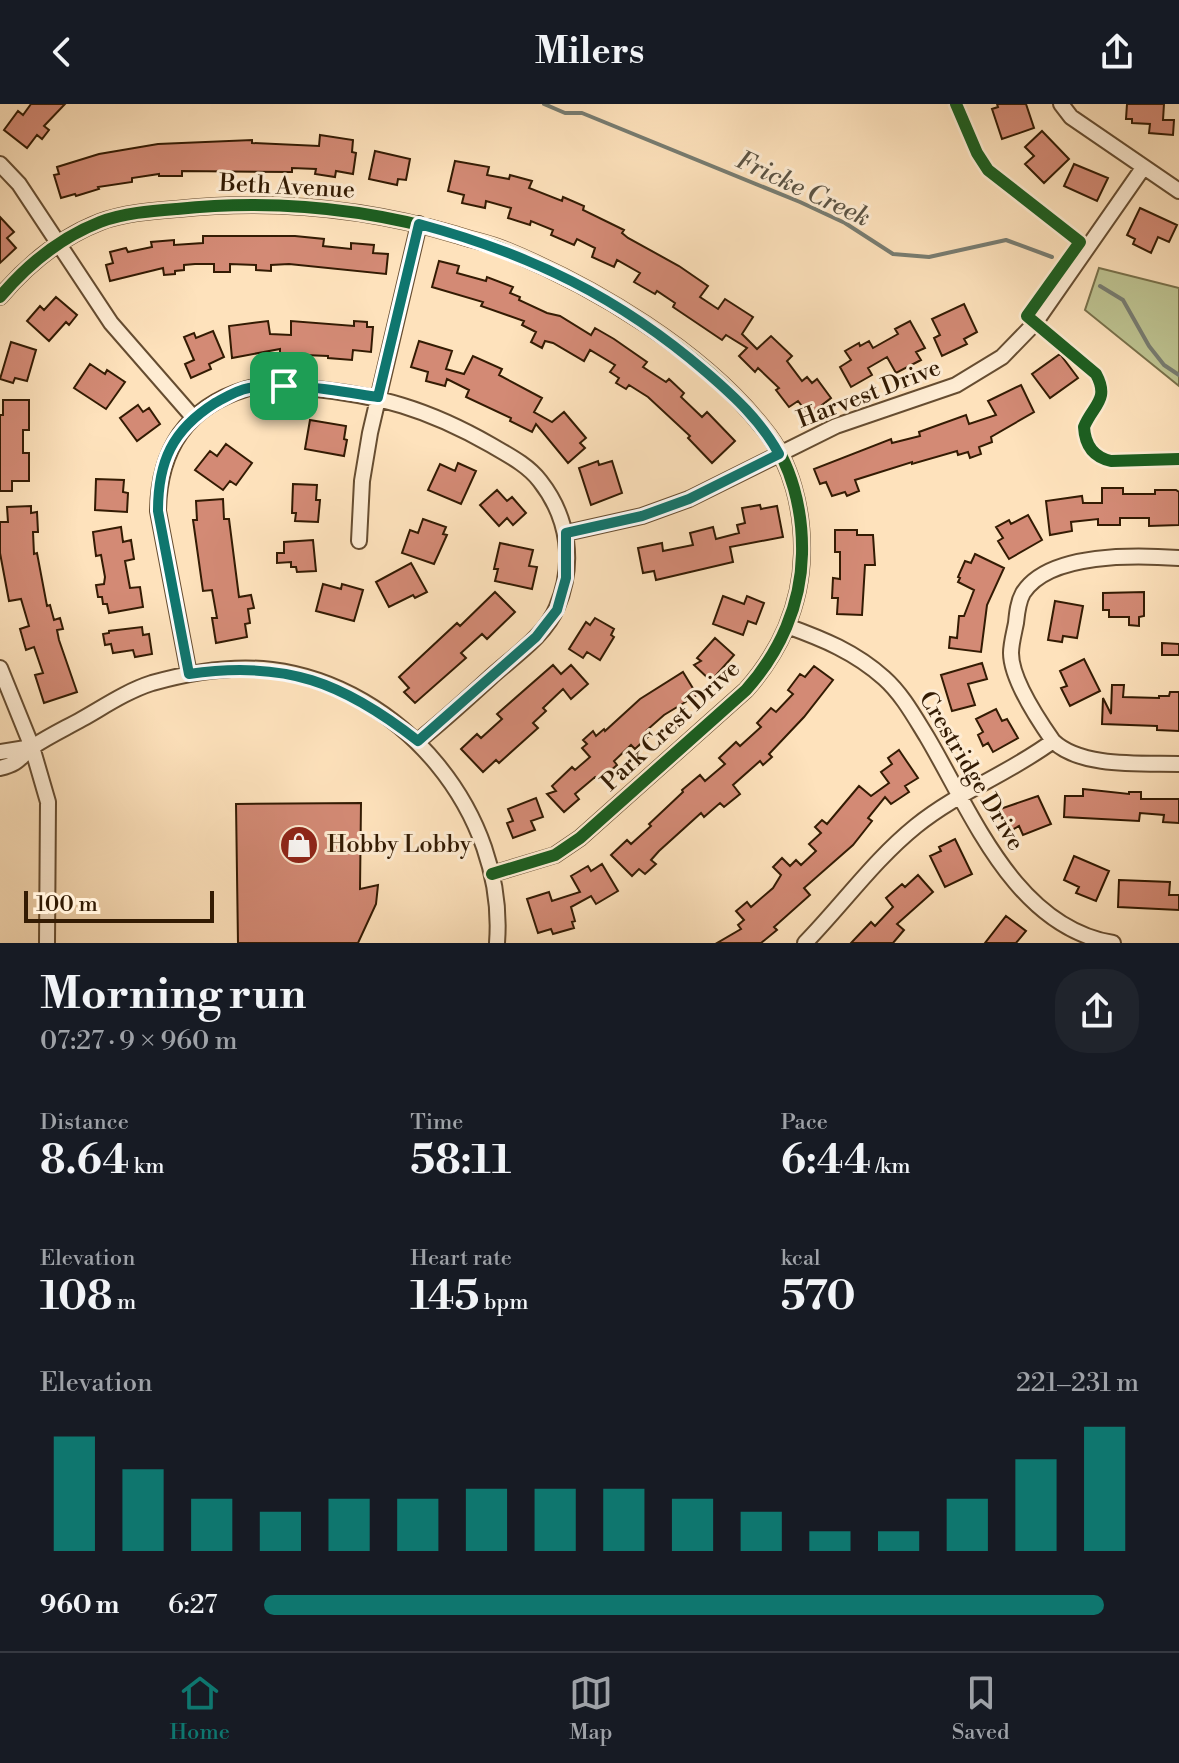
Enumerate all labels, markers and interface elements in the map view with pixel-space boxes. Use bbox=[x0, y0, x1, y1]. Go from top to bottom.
icon: back bbox=[40, 30, 84, 74]
text: Milers bbox=[535, 30, 644, 75]
icon: share bbox=[1095, 30, 1139, 74]
water label: Fricke Creek bbox=[731, 144, 875, 234]
street label: Beth Avenue bbox=[217, 168, 356, 206]
pin bbox=[250, 352, 318, 420]
street label: Harvest Drive bbox=[793, 353, 945, 435]
icon: arrive bbox=[262, 364, 306, 408]
street label: Park Crest Drive bbox=[595, 654, 747, 798]
street label: Crestridge Drive bbox=[912, 686, 1030, 856]
shop icon: Hobby Lobby bbox=[278, 824, 320, 866]
place label: Hobby Lobby bbox=[327, 830, 472, 860]
scale bar bbox=[24, 887, 214, 923]
text: 100 m bbox=[36, 891, 98, 918]
text: Morning run bbox=[40, 967, 306, 1022]
button: share bbox=[1055, 969, 1139, 1053]
text: 07:27 · 9 × 960 m bbox=[40, 1025, 237, 1057]
text: Distance bbox=[40, 1109, 129, 1136]
text: Time bbox=[410, 1109, 463, 1136]
text: Pace bbox=[781, 1109, 828, 1136]
text: 8.64 bbox=[40, 1136, 129, 1186]
text: 58:11 bbox=[410, 1136, 511, 1186]
text: 6:44 bbox=[781, 1136, 871, 1186]
text: km bbox=[129, 1153, 165, 1180]
text: /km bbox=[871, 1153, 911, 1180]
text: Elevation bbox=[40, 1245, 135, 1272]
text: Heart rate bbox=[410, 1245, 512, 1272]
text: kcal bbox=[781, 1245, 821, 1272]
text: 108 bbox=[40, 1272, 112, 1322]
text: 145 bbox=[410, 1272, 479, 1322]
text: 570 bbox=[781, 1272, 856, 1322]
text: m bbox=[112, 1289, 136, 1316]
text: bpm bbox=[479, 1289, 528, 1316]
text: Elevation bbox=[40, 1367, 153, 1399]
text: 221–231 m bbox=[1016, 1367, 1139, 1399]
text: 960 m bbox=[40, 1589, 119, 1621]
text: 6:27 bbox=[168, 1589, 217, 1621]
tab: Home bbox=[169, 1671, 230, 1746]
tab: Map bbox=[569, 1671, 613, 1746]
tab: Saved bbox=[952, 1671, 1010, 1746]

